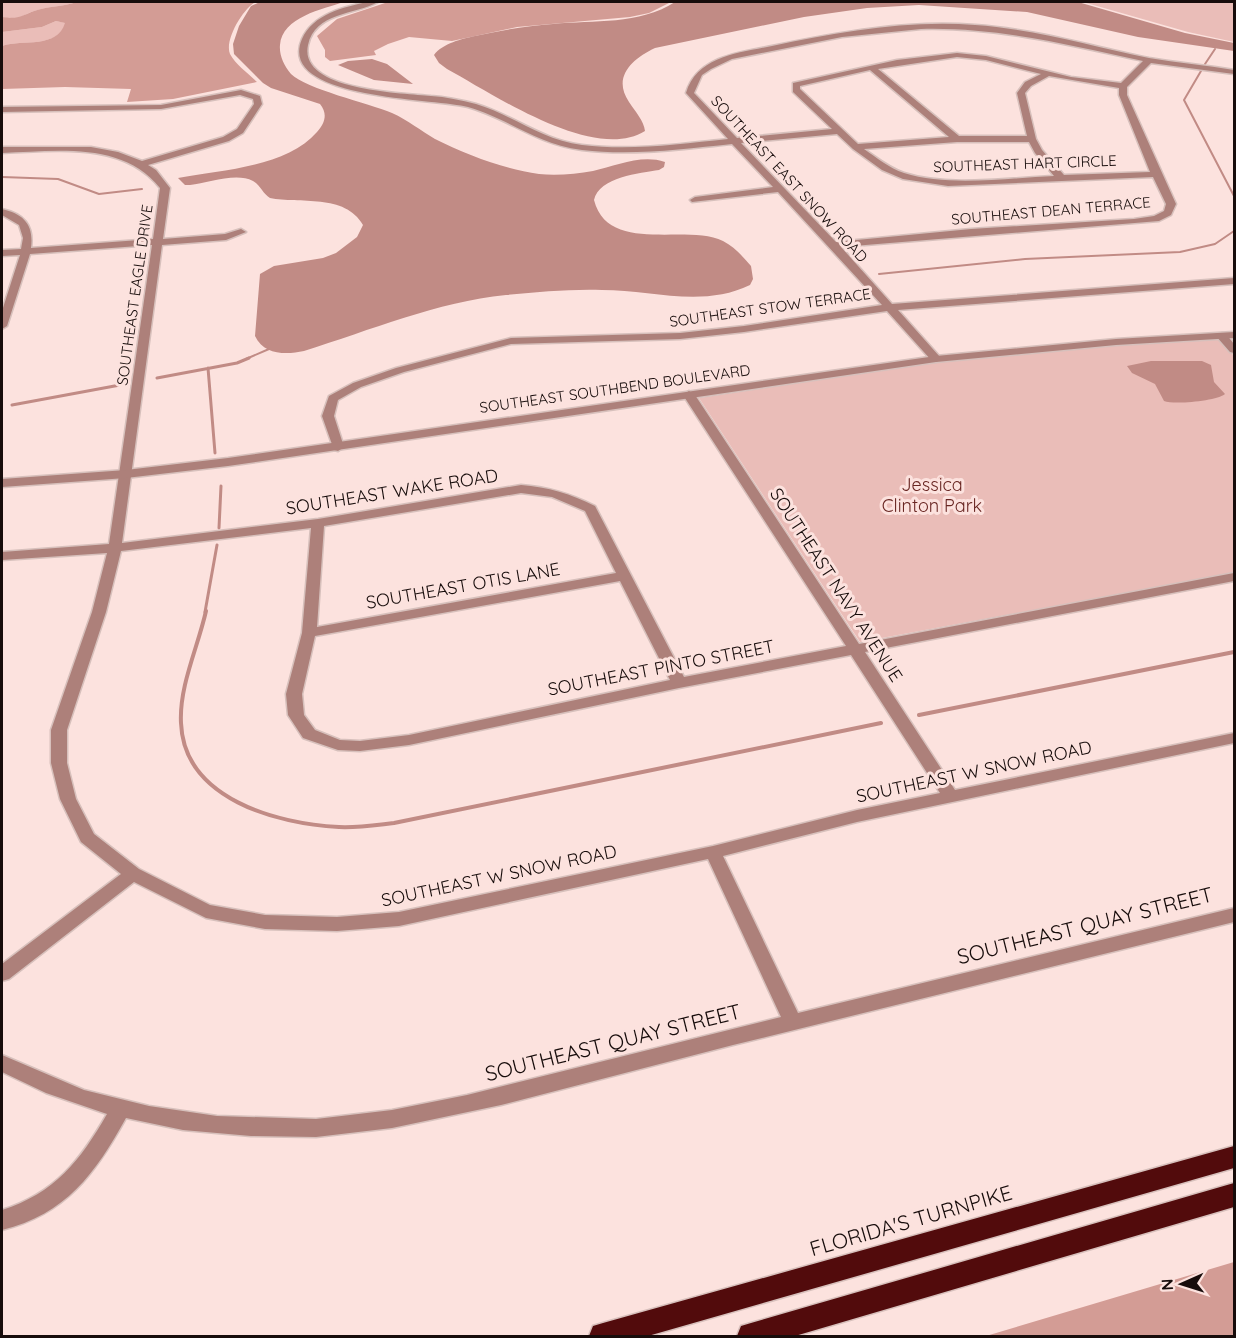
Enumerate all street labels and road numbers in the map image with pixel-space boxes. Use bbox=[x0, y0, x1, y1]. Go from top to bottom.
street label: SOUTHEAST EAST SNOW ROAD bbox=[707, 91, 872, 266]
street label: SOUTHEAST HART CIRCLE bbox=[933, 151, 1117, 176]
street label: SOUTHEAST DEAN TERRACE bbox=[951, 192, 1151, 229]
street label: SOUTHEAST EAGLE DRIVE bbox=[112, 203, 157, 387]
street label: SOUTHEAST STOW TERRACE bbox=[668, 284, 872, 331]
street label: SOUTHEAST SOUTHBEND BOULEVARD bbox=[478, 360, 752, 417]
street label: SOUTHEAST WAKE ROAD bbox=[284, 463, 500, 520]
street label: SOUTHEAST NAVY AVENUE bbox=[765, 483, 908, 686]
street label: SOUTHEAST OTIS LANE bbox=[364, 557, 562, 614]
street label: SOUTHEAST PINTO STREET bbox=[546, 634, 776, 701]
street label: SOUTHEAST W SNOW ROAD bbox=[854, 735, 1094, 808]
street label: SOUTHEAST W SNOW ROAD bbox=[379, 839, 619, 912]
street label: SOUTHEAST QUAY STREET bbox=[954, 881, 1215, 969]
street label: SOUTHEAST QUAY STREET bbox=[482, 998, 743, 1086]
street label: FLORIDA'S TURNPIKE bbox=[807, 1179, 1015, 1261]

